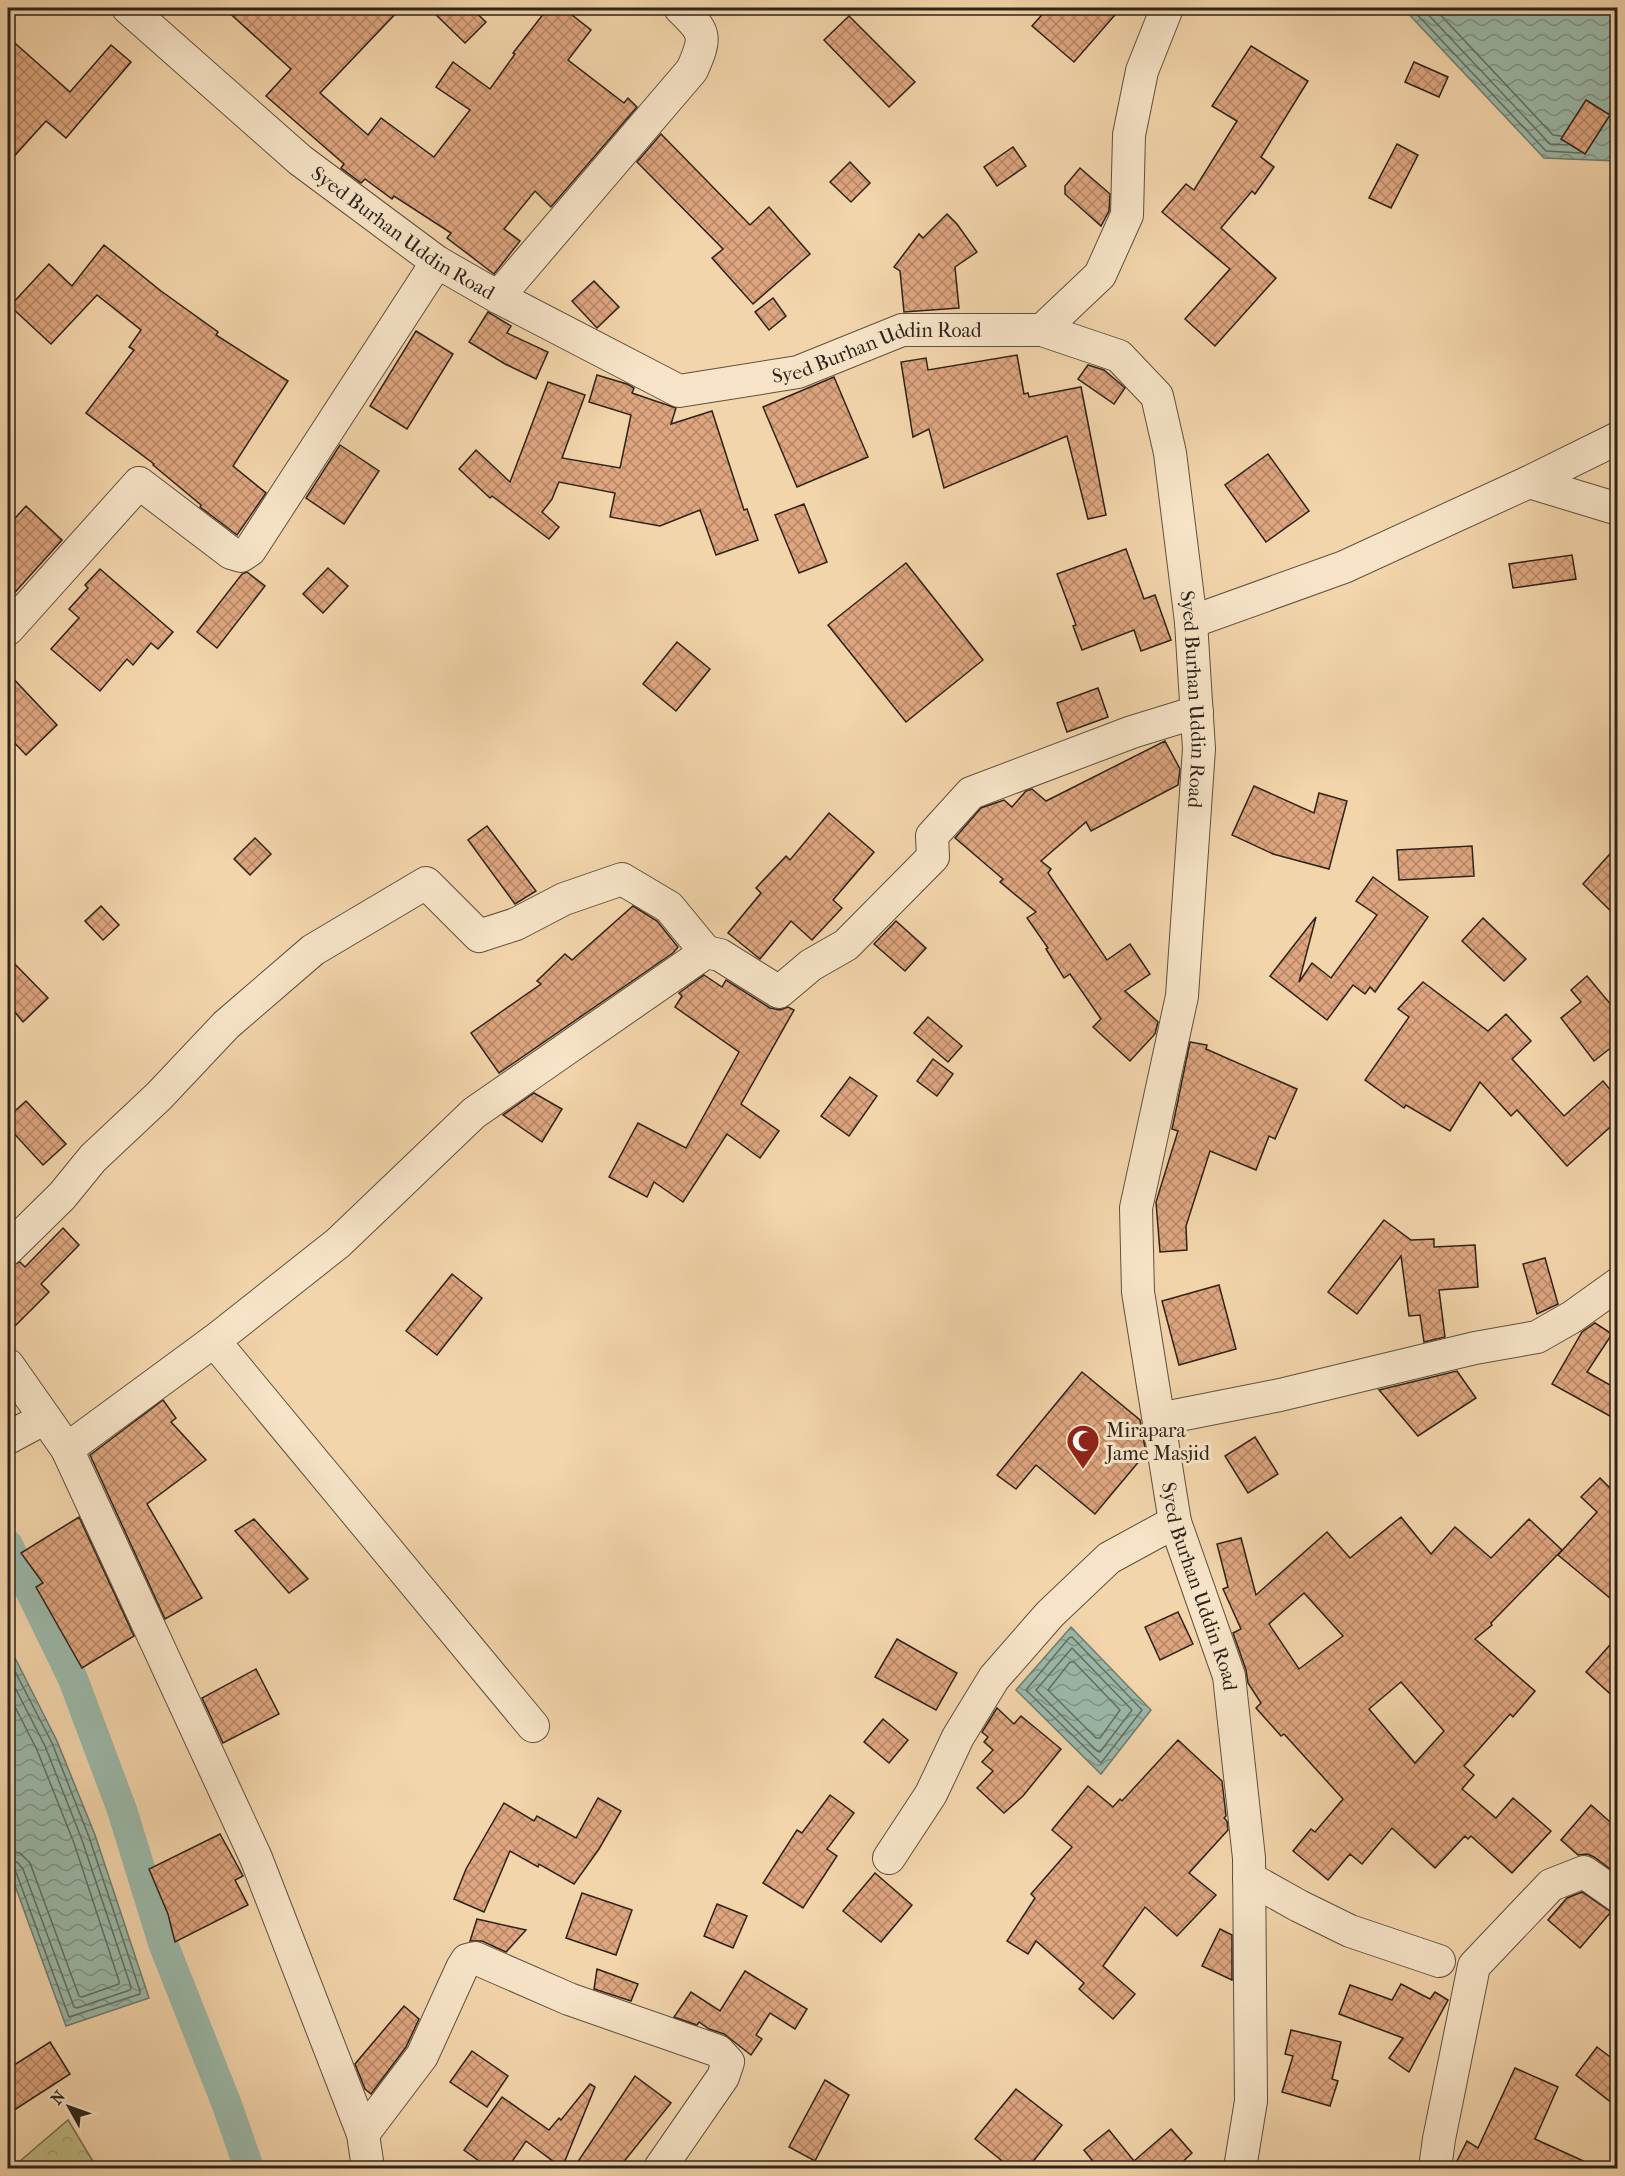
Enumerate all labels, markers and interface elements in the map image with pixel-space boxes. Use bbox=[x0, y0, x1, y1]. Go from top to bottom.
street label: Syed Burhan Uddin Road bbox=[307, 161, 500, 305]
street label: Syed Burhan Uddin Road bbox=[770, 318, 983, 387]
street label: Syed Burhan Uddin Road bbox=[1176, 589, 1211, 810]
place label: Mirapara Jame Masjid bbox=[1104, 1419, 1211, 1465]
mosque icon: Mirapara Jame Masjid bbox=[1065, 1423, 1101, 1470]
street label: Syed Burhan Uddin Road bbox=[1157, 1480, 1242, 1693]
north arrow bbox=[39, 2077, 99, 2137]
text: N bbox=[47, 2086, 70, 2108]

